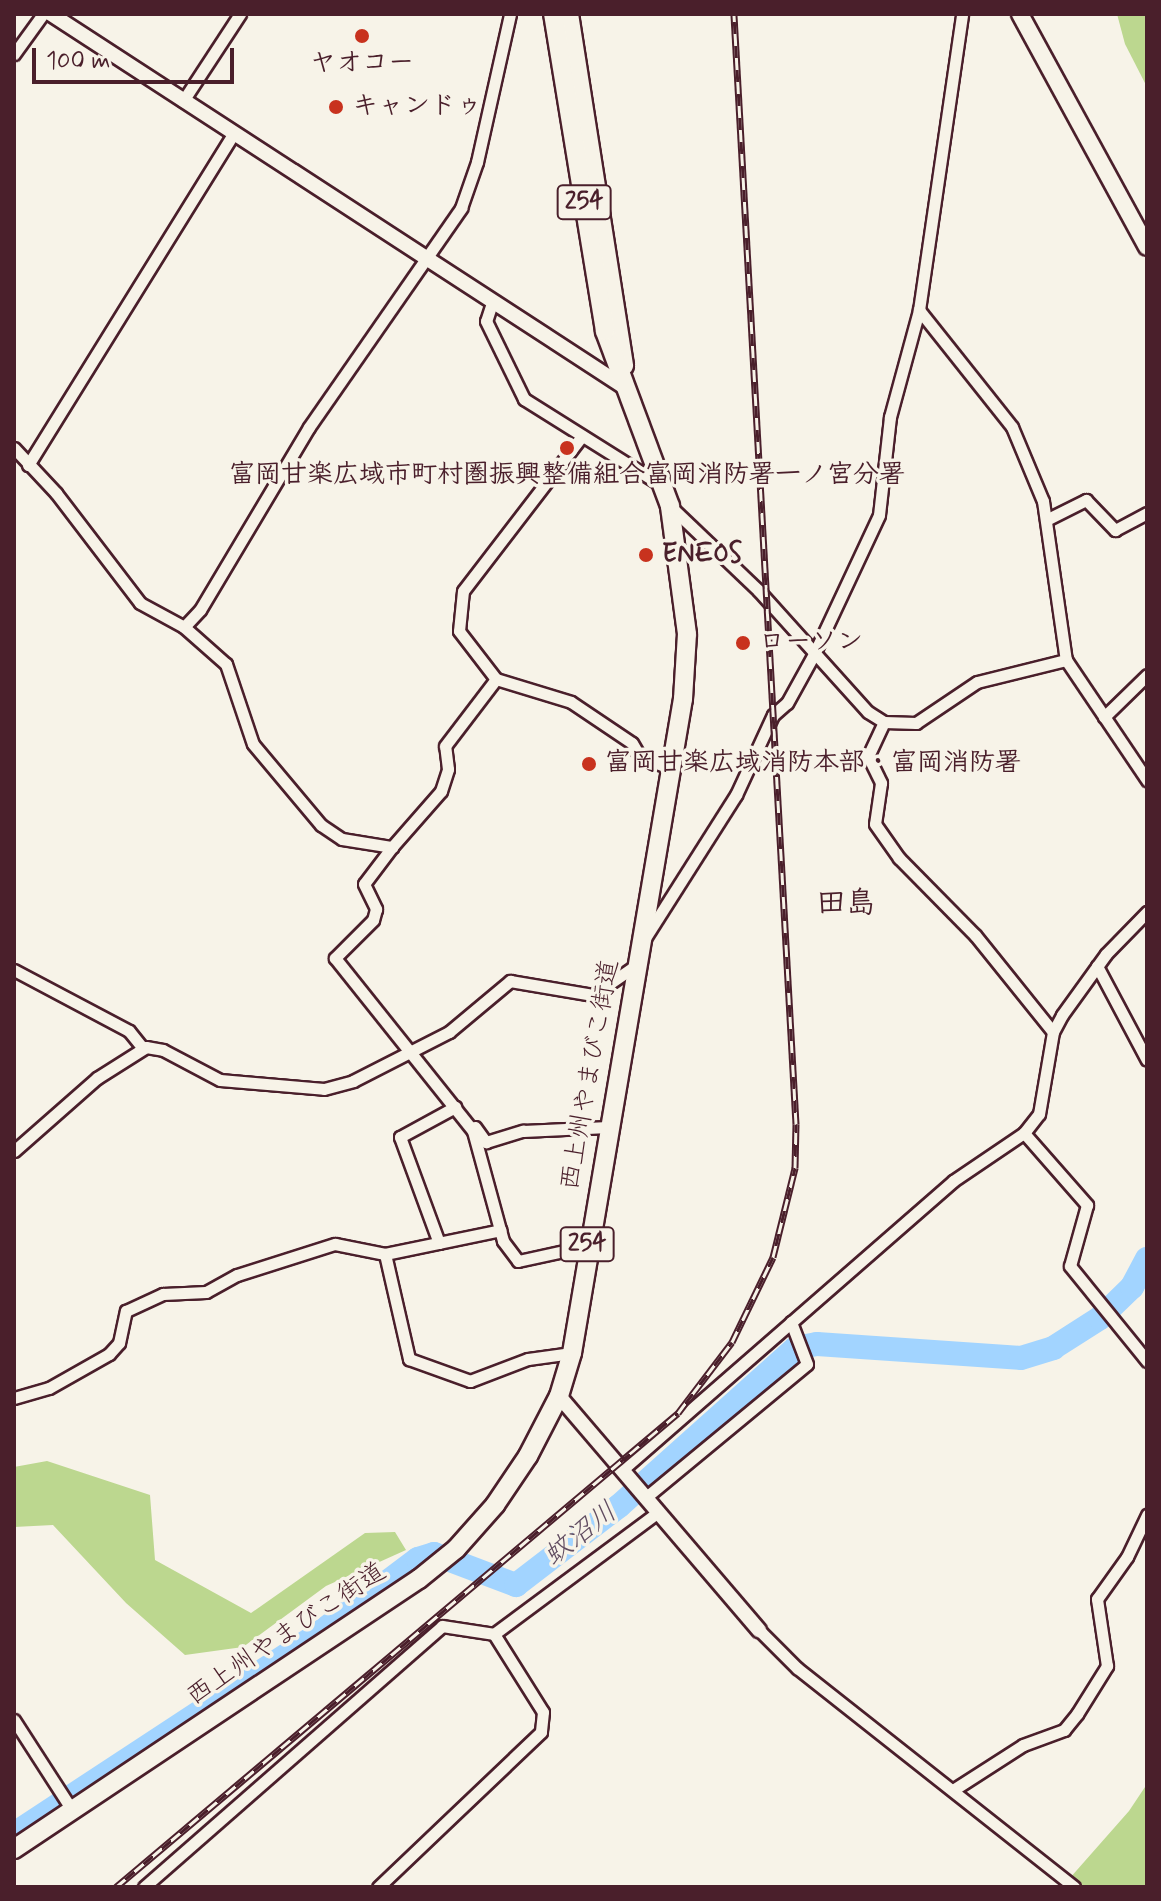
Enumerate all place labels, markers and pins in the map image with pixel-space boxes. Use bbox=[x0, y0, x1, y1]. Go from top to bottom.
marker: ヤオコー bbox=[353, 27, 371, 45]
place label: ヤオコー bbox=[310, 48, 414, 80]
place label: キャンドゥ bbox=[352, 91, 482, 123]
marker: キャンドゥ bbox=[327, 98, 345, 116]
marker: 富岡甘楽広域市町村圏振興整備組合富岡消防署一ノ宮分署 bbox=[558, 439, 576, 457]
place label: 富岡甘楽広域市町村圏振興整備組合富岡消防署一ノ宮分署 bbox=[229, 460, 905, 492]
place label: ENEOS bbox=[662, 539, 742, 571]
marker: ENEOS bbox=[637, 546, 655, 564]
place label: ローソン bbox=[759, 627, 863, 659]
marker: ローソン bbox=[734, 634, 752, 652]
place label: 富岡甘楽広域消防本部・富岡消防署 bbox=[605, 748, 1021, 780]
marker: 富岡甘楽広域消防本部・富岡消防署 bbox=[580, 755, 598, 773]

